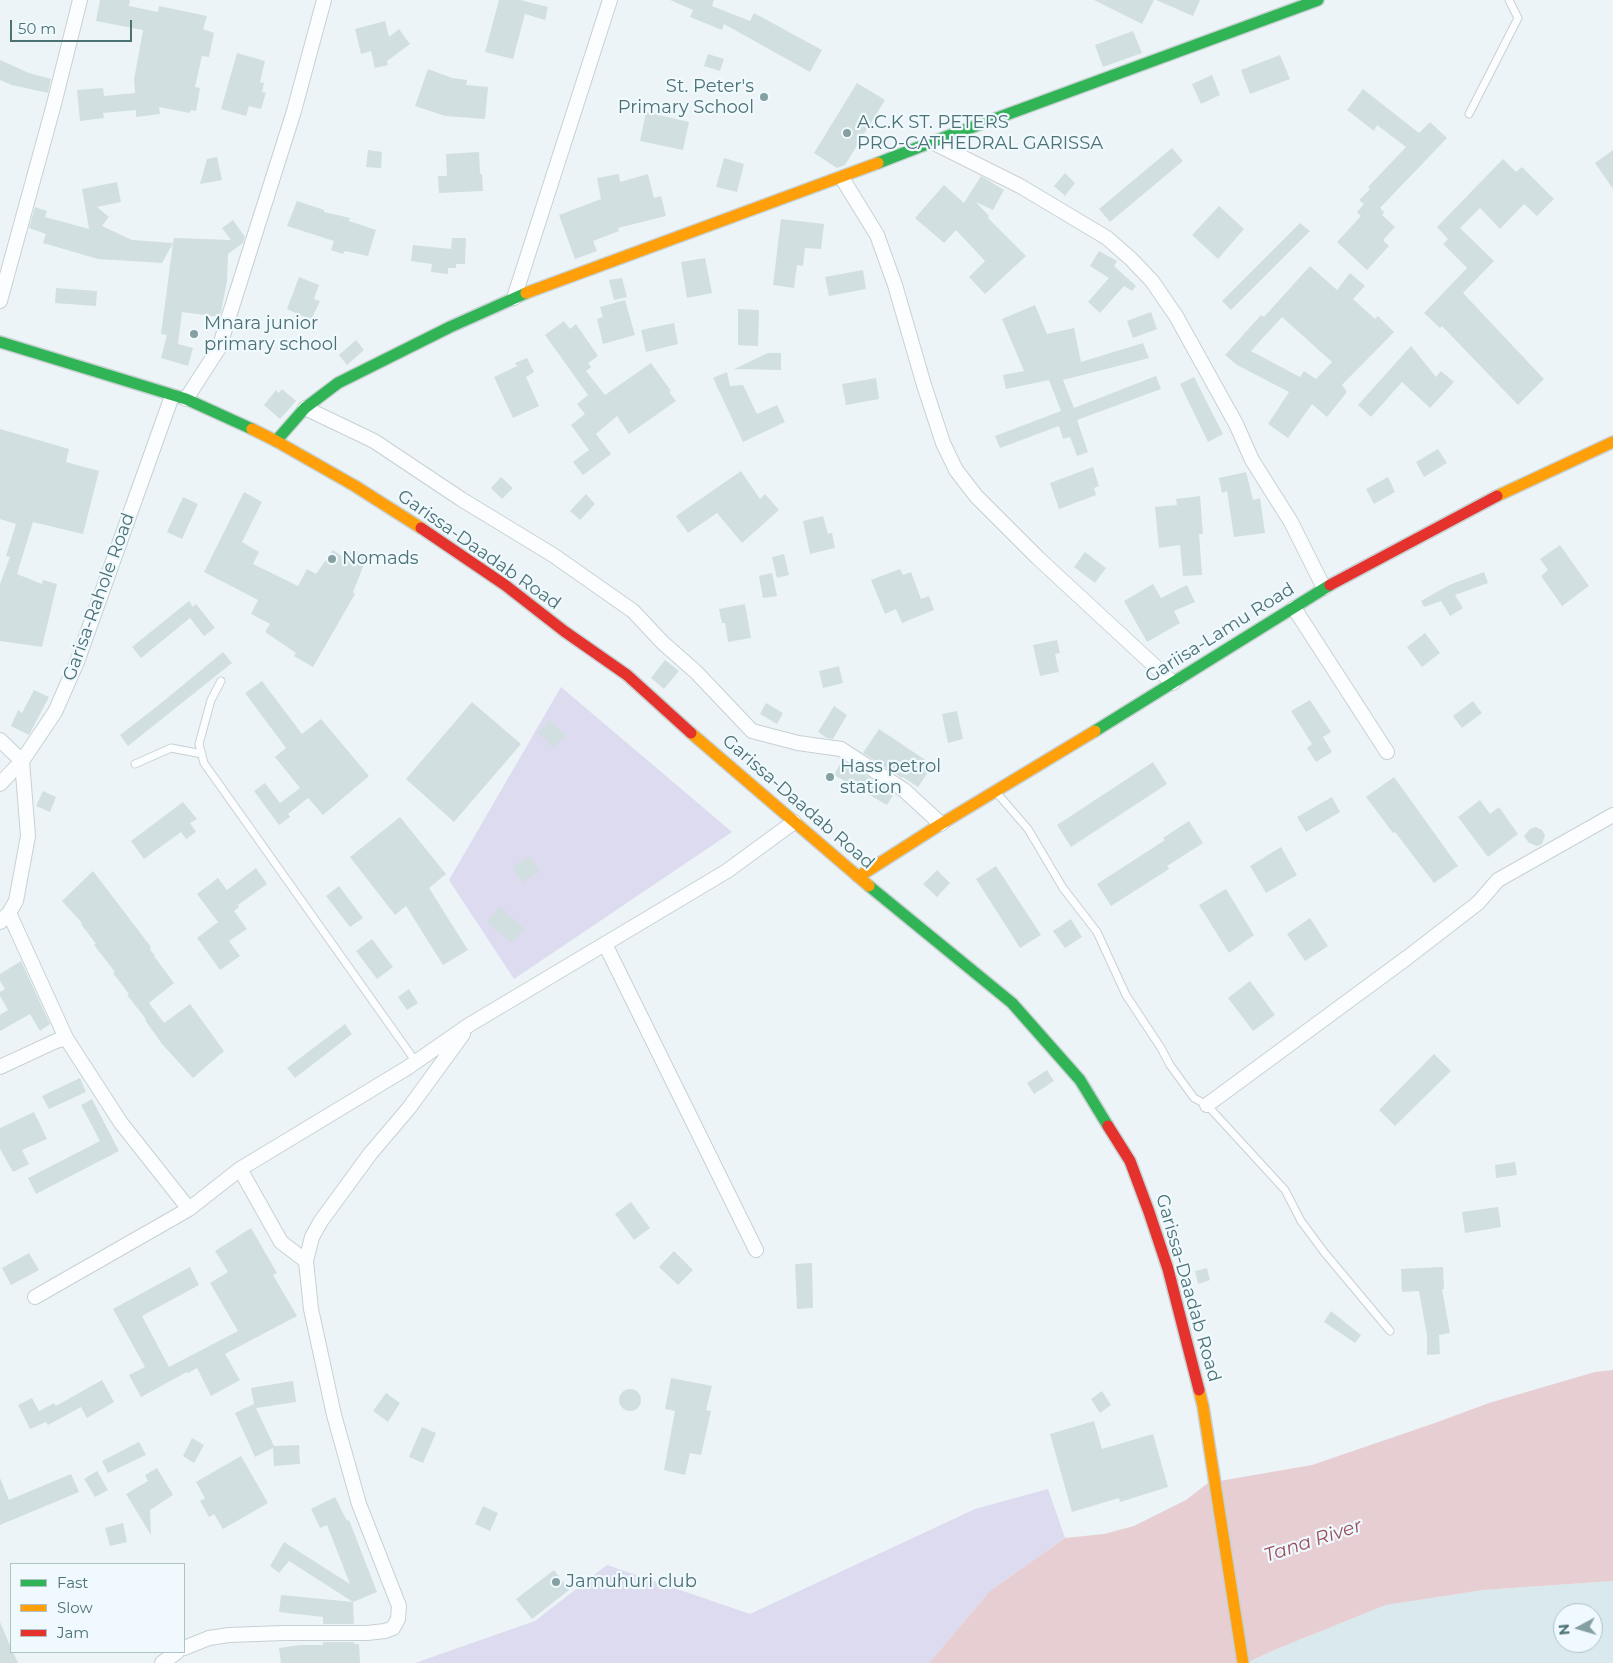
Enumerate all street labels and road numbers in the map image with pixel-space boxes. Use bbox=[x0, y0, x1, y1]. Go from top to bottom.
street label: Garissa-Daadab Road bbox=[393, 485, 565, 615]
street label: Garisa-Rahole Road bbox=[59, 510, 139, 684]
street label: Gariisa-Lamu Road bbox=[1141, 578, 1299, 688]
street label: Garissa-Daadab Road bbox=[718, 730, 878, 874]
street label: Garissa-Daadab Road bbox=[1151, 1192, 1225, 1384]

